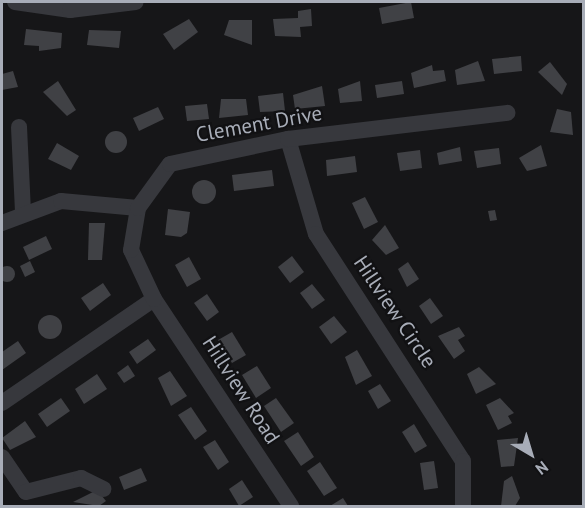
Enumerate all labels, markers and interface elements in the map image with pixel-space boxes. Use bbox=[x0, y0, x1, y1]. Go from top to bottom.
street label: Clement Drive bbox=[194, 100, 324, 148]
street label: Hillview Circle bbox=[348, 251, 442, 373]
street label: Hillview Road bbox=[197, 331, 285, 449]
north arrow bbox=[501, 424, 561, 484]
text: N bbox=[532, 457, 552, 479]

